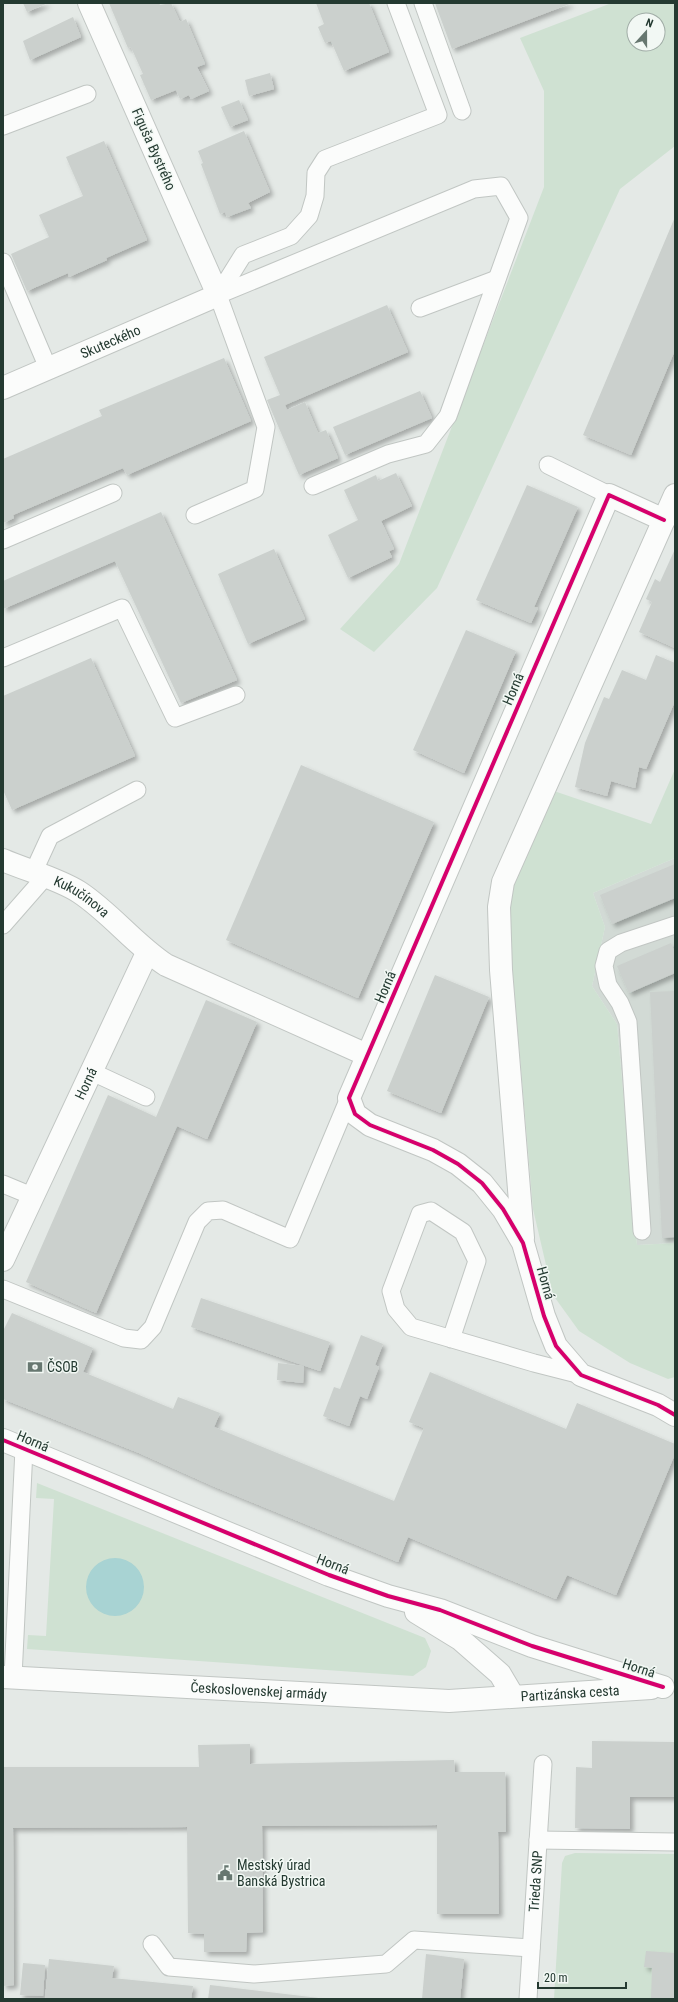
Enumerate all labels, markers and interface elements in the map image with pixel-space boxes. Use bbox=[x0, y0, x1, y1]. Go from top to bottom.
north arrow bbox=[626, 12, 666, 52]
text: N bbox=[644, 16, 655, 30]
street label: Figuša Bystrého bbox=[129, 105, 179, 193]
street label: Skuteckého bbox=[78, 321, 143, 362]
street label: Horná bbox=[499, 670, 527, 708]
street label: Kukučínova bbox=[52, 872, 113, 920]
street label: Horná bbox=[371, 968, 399, 1006]
street label: Horná bbox=[71, 1065, 100, 1102]
street label: Horná bbox=[534, 1265, 558, 1301]
bank icon: ČSOB bbox=[26, 1358, 44, 1376]
place label: ČSOB bbox=[47, 1358, 78, 1375]
street label: Horná bbox=[14, 1427, 52, 1455]
street label: Horná bbox=[315, 1551, 351, 1577]
street label: Horná bbox=[621, 1655, 657, 1681]
street label: Československej armády bbox=[190, 1678, 327, 1702]
street label: Partizánska cesta bbox=[520, 1682, 620, 1704]
street label: Trieda SNP bbox=[526, 1850, 545, 1912]
place label: Mestský úrad Banská Bystrica bbox=[237, 1857, 325, 1889]
public building icon: Mestský úrad Banská Bystrica bbox=[216, 1864, 234, 1882]
scale bar bbox=[538, 1964, 626, 1990]
text: 20 m bbox=[544, 1971, 568, 1985]

